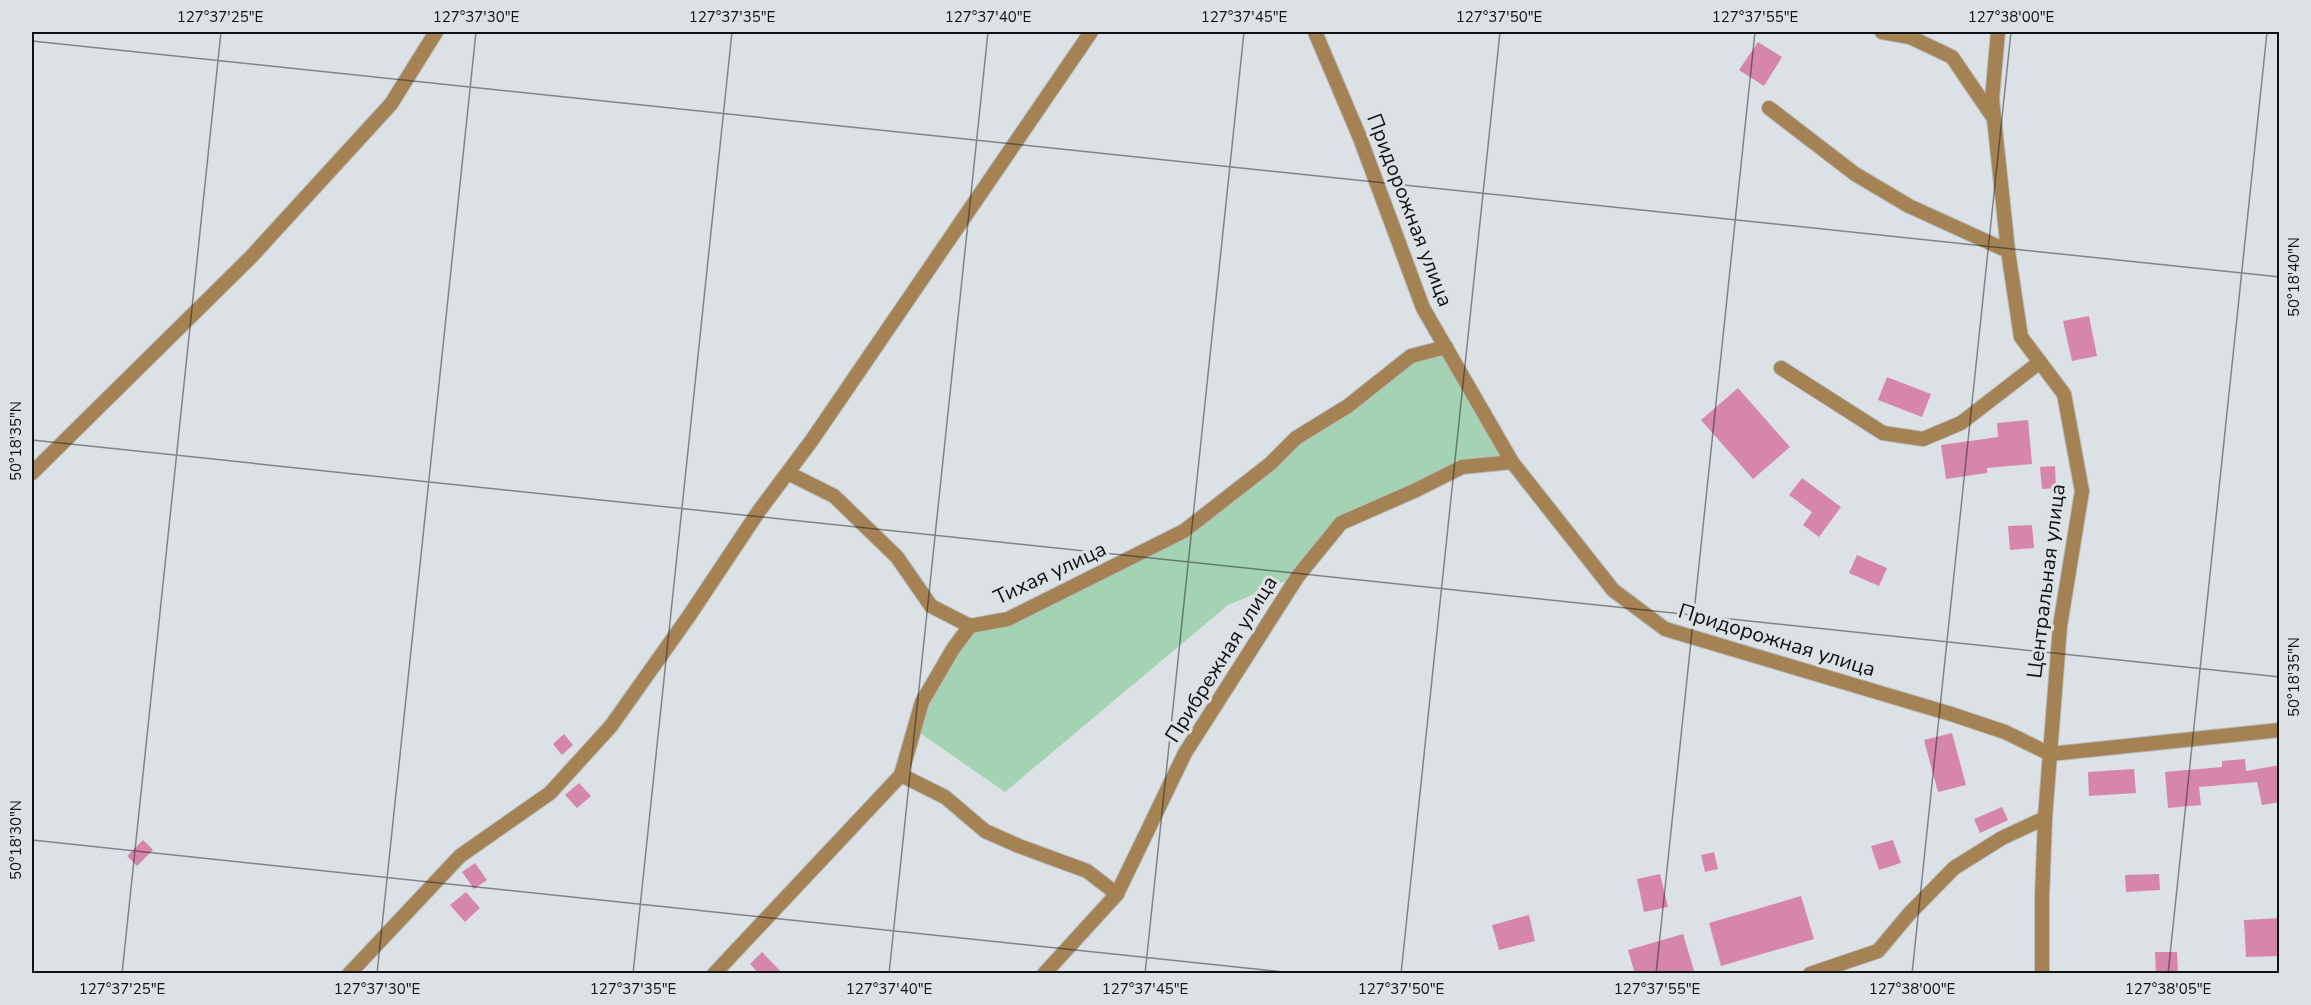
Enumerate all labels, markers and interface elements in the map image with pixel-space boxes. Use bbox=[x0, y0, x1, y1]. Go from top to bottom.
text: 127°37'25"E bbox=[177, 7, 263, 27]
text: 127°37'30"E bbox=[433, 7, 519, 27]
text: 127°37'35"E bbox=[689, 7, 775, 27]
text: 127°37'40"E bbox=[945, 7, 1031, 27]
text: 127°37'45"E bbox=[1201, 7, 1287, 27]
text: 127°37'50"E bbox=[1456, 7, 1542, 27]
text: 127°37'55"E bbox=[1712, 7, 1798, 27]
text: 127°38'00"E bbox=[1968, 7, 2054, 27]
street label: Придорожная улица bbox=[1360, 109, 1460, 311]
text: 50°18'40"N bbox=[2284, 237, 2304, 317]
text: 50°18'35"N bbox=[6, 401, 26, 481]
street label: Центральная улица bbox=[2020, 482, 2072, 680]
street label: Тихая улица bbox=[989, 535, 1111, 611]
street label: Прибрежная улица bbox=[1158, 570, 1284, 748]
street label: Придорожная улица bbox=[1675, 597, 1879, 683]
text: 50°18'35"N bbox=[2284, 637, 2304, 717]
text: 50°18'30"N bbox=[6, 800, 26, 880]
text: 127°37'25"E bbox=[79, 979, 165, 999]
text: 127°37'30"E bbox=[334, 979, 420, 999]
text: 127°37'35"E bbox=[590, 979, 676, 999]
text: 127°37'40"E bbox=[846, 979, 932, 999]
text: 127°37'45"E bbox=[1102, 979, 1188, 999]
text: 127°37'50"E bbox=[1358, 979, 1444, 999]
text: 127°37'55"E bbox=[1614, 979, 1700, 999]
text: 127°38'00"E bbox=[1869, 979, 1955, 999]
text: 127°38'05"E bbox=[2125, 979, 2211, 999]

